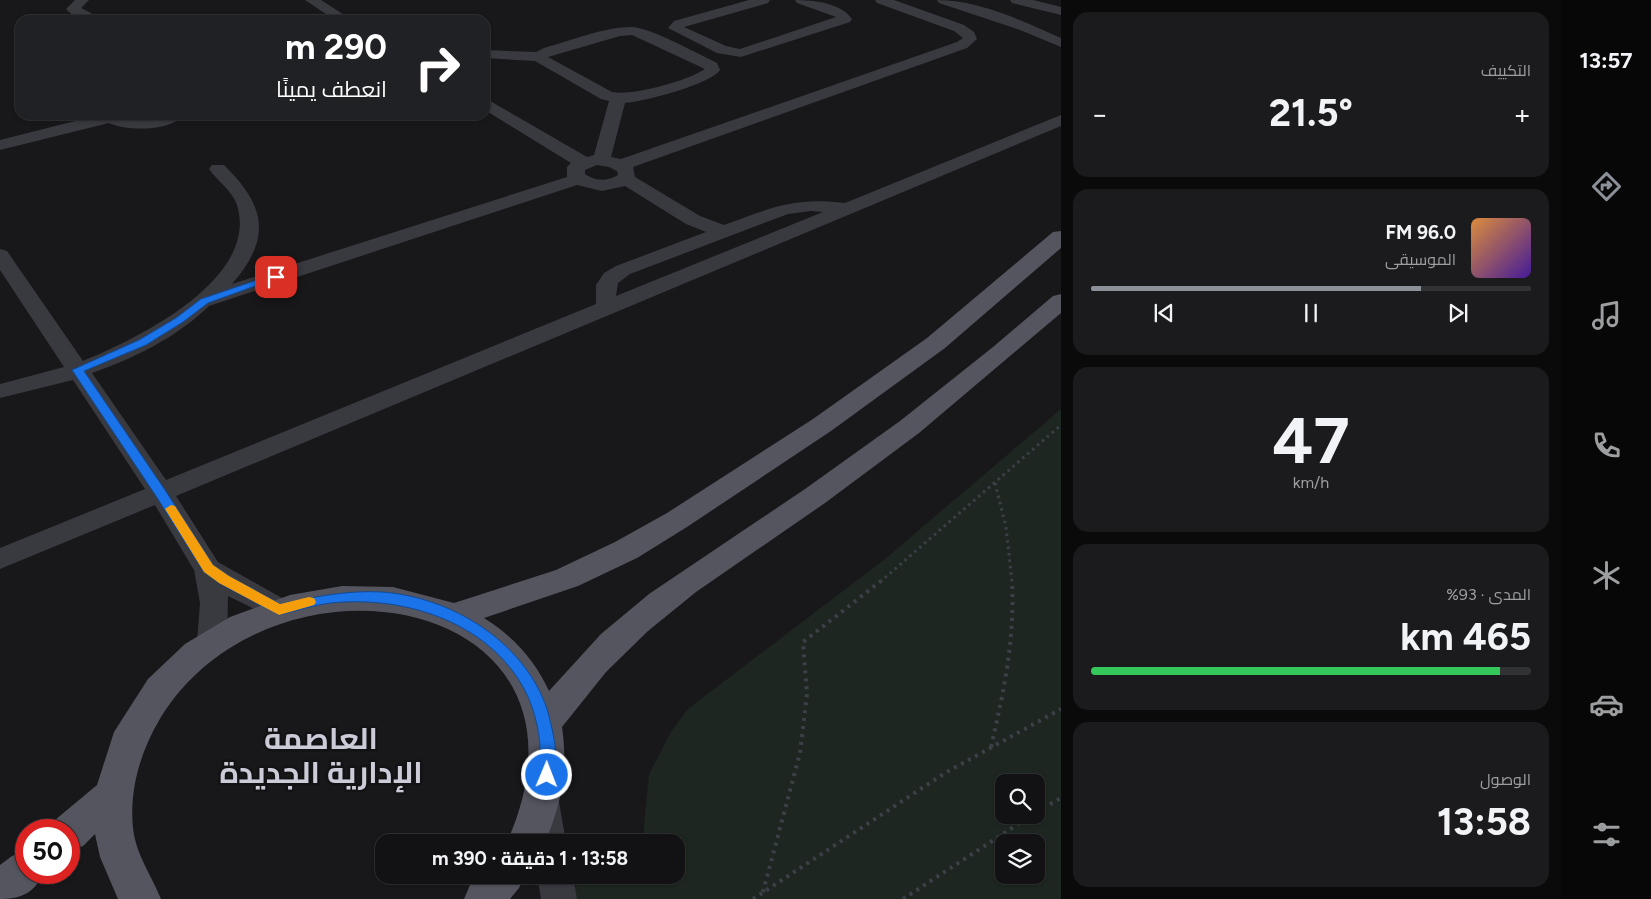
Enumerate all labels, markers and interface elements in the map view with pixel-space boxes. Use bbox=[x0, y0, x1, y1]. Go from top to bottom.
text: 290 m bbox=[285, 26, 387, 68]
icon: right bbox=[405, 35, 470, 100]
text: 13:57 bbox=[1579, 47, 1633, 74]
text: التكييف bbox=[1481, 61, 1531, 80]
text: انعطف يمينًا bbox=[276, 76, 387, 103]
text: 21.5° bbox=[1269, 90, 1353, 136]
text: − bbox=[1091, 97, 1108, 131]
text: + bbox=[1514, 97, 1531, 131]
icon: directions bbox=[1589, 169, 1624, 204]
text: 96.0 FM bbox=[1386, 221, 1456, 244]
text: الموسيقى bbox=[1385, 250, 1456, 269]
pin bbox=[255, 256, 297, 298]
icon: arrive bbox=[262, 263, 290, 291]
icon: music bbox=[1589, 298, 1624, 333]
icon: previous bbox=[1150, 299, 1178, 327]
icon: pause bbox=[1297, 299, 1325, 327]
icon: next bbox=[1444, 299, 1472, 327]
text: 47 bbox=[1272, 401, 1350, 479]
icon: phone bbox=[1589, 428, 1624, 463]
text: km/h bbox=[1293, 473, 1329, 492]
icon: climate bbox=[1589, 558, 1624, 593]
text: المدى · 93% bbox=[1446, 585, 1531, 604]
text: 465 km bbox=[1400, 614, 1531, 660]
icon: car bbox=[1589, 687, 1624, 722]
district label: العاصمة الإدارية الجديدة bbox=[219, 720, 423, 793]
position arrow bbox=[520, 748, 572, 800]
text: الوصول bbox=[1480, 770, 1531, 789]
map controls bbox=[995, 774, 1045, 884]
button: search bbox=[995, 774, 1045, 824]
text: 13:58 bbox=[1437, 799, 1531, 845]
icon: filters bbox=[1589, 817, 1624, 852]
speed limit sign: 50 bbox=[15, 819, 80, 884]
button: layers bbox=[995, 834, 1045, 884]
text: 13:58 · 1 دقيقة · 390 m bbox=[432, 847, 628, 870]

